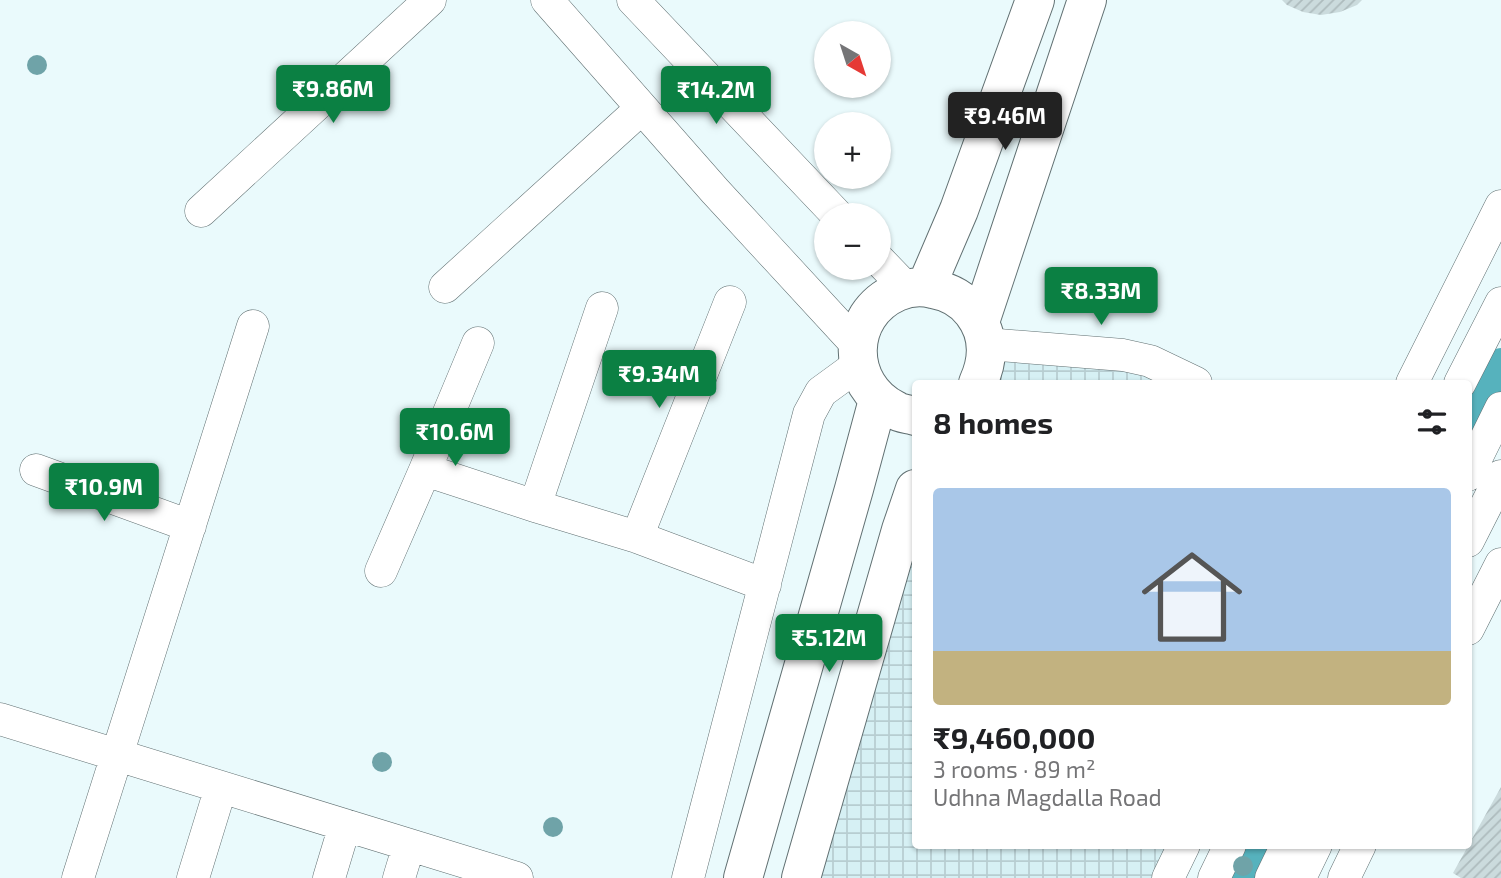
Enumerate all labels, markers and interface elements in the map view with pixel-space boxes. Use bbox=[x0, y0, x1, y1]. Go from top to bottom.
north arrow bbox=[814, 21, 891, 98]
map controls bbox=[814, 21, 891, 280]
pin: ₹9.86M bbox=[276, 66, 390, 125]
pin: ₹14.2M bbox=[659, 66, 773, 126]
text: ₹9.86M bbox=[292, 74, 374, 102]
text: ₹14.2M bbox=[677, 75, 755, 103]
pin: ₹9.46M bbox=[948, 92, 1062, 152]
text: ₹9.46M bbox=[964, 101, 1046, 129]
button: + bbox=[814, 112, 891, 189]
button: − bbox=[814, 203, 891, 280]
pin: ₹8.33M bbox=[1044, 268, 1158, 327]
text: ₹8.33M bbox=[1061, 276, 1141, 304]
pin: ₹9.34M bbox=[602, 350, 716, 410]
text: ₹9.34M bbox=[618, 359, 700, 387]
icon: filters bbox=[1413, 403, 1451, 441]
text: 8 homes bbox=[933, 404, 1053, 440]
pin: ₹10.6M bbox=[398, 408, 512, 468]
text: ₹10.6M bbox=[416, 417, 494, 445]
pin: ₹10.9M bbox=[47, 463, 161, 523]
text: ₹10.9M bbox=[65, 472, 143, 500]
icon: home bbox=[1129, 534, 1255, 660]
pin: ₹5.12M bbox=[772, 614, 886, 674]
text: ₹5.12M bbox=[791, 623, 867, 651]
text: ₹9,460,000 bbox=[933, 719, 1095, 755]
text: 3 rooms · 89 m² bbox=[933, 755, 1095, 783]
text: Udhna Magdalla Road bbox=[933, 783, 1162, 811]

